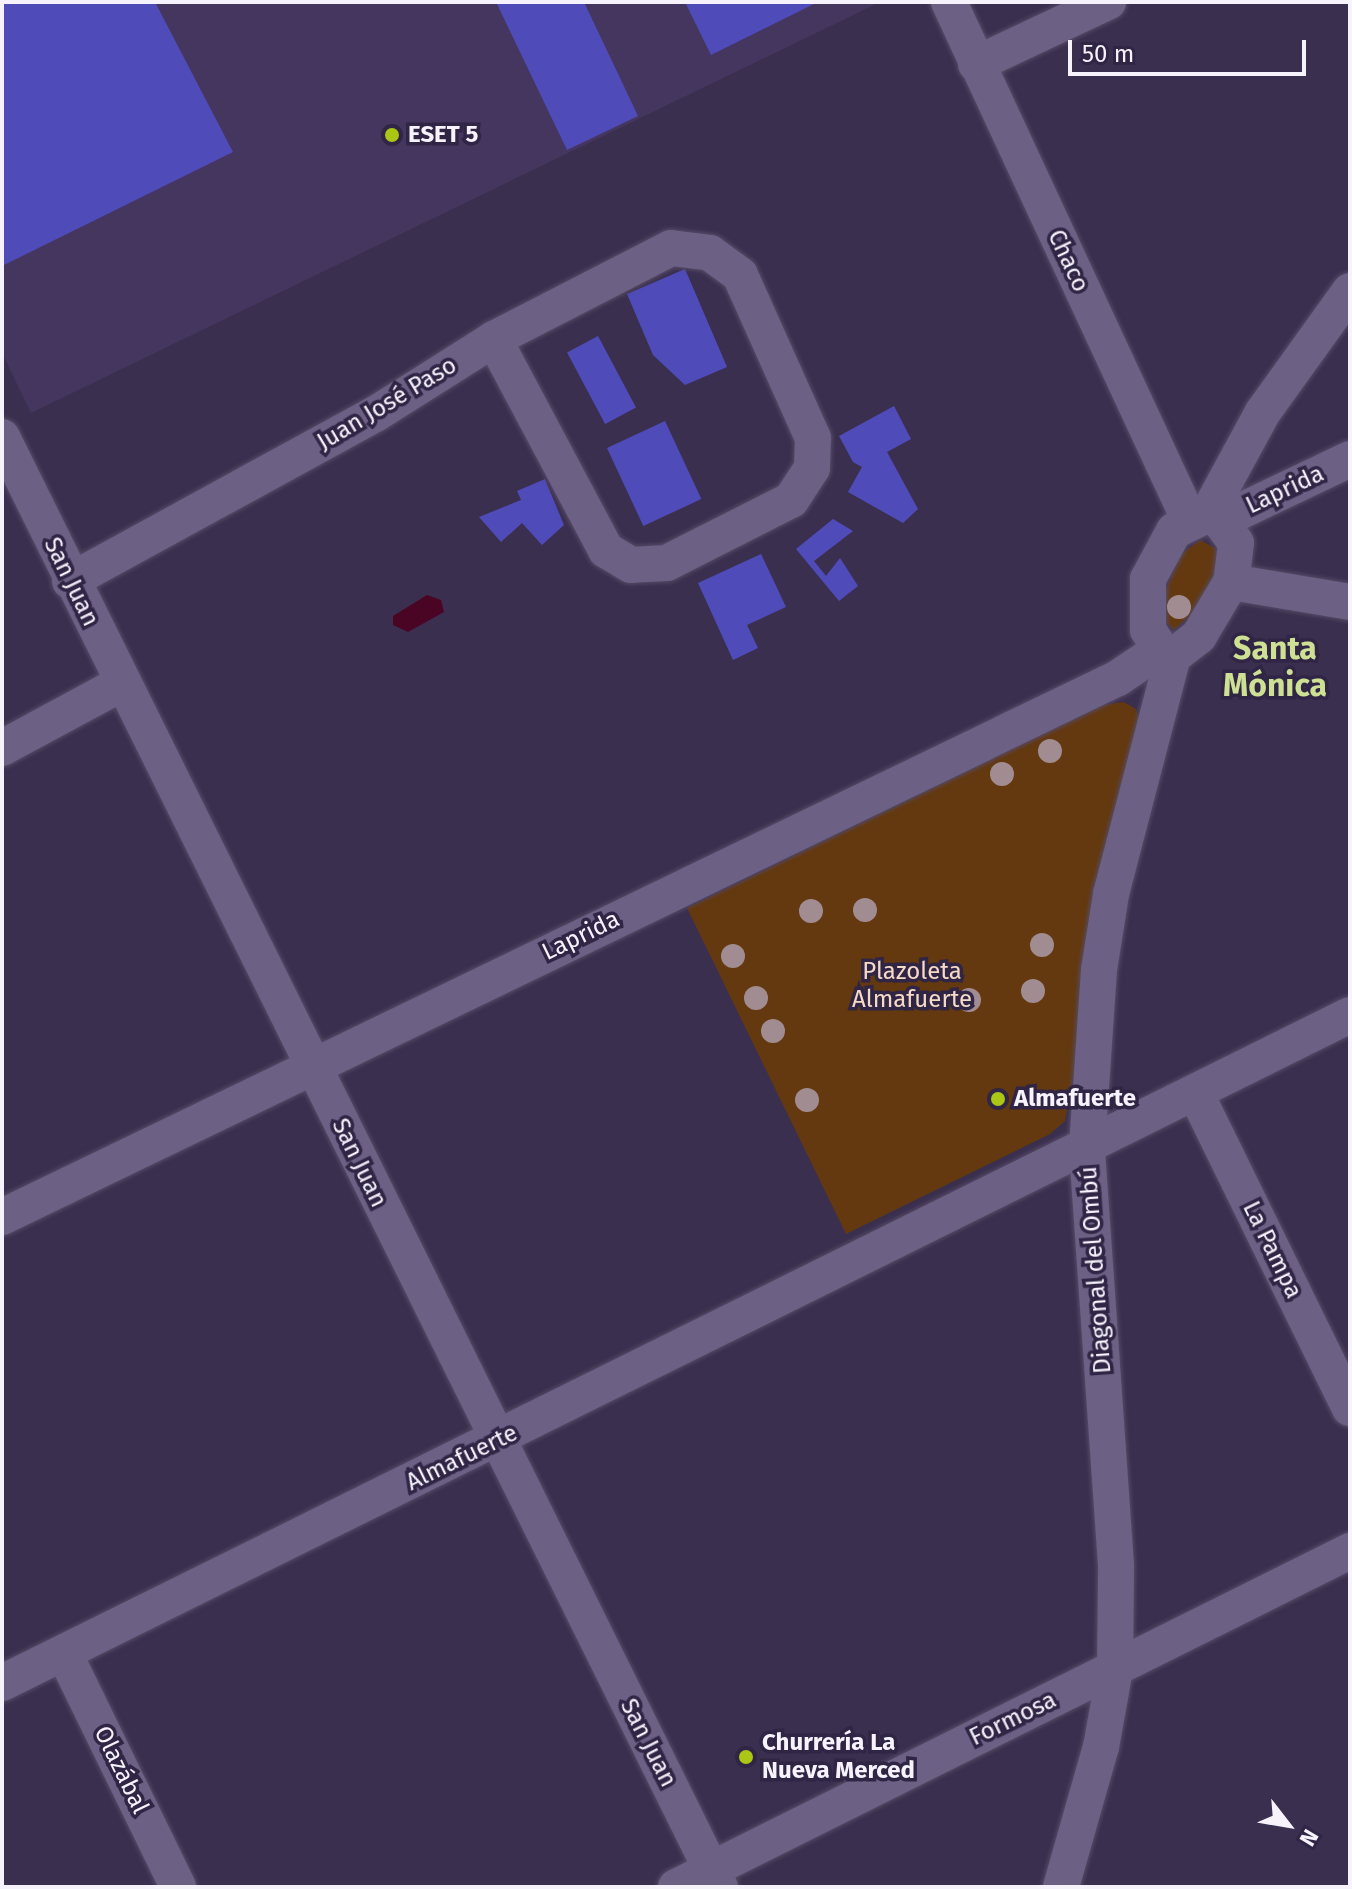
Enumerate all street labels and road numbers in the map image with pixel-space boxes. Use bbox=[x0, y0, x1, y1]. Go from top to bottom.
street label: Chaco bbox=[1041, 225, 1095, 297]
street label: Juan José Paso bbox=[312, 351, 462, 457]
street label: Laprida bbox=[1242, 460, 1328, 520]
street label: San Juan bbox=[37, 533, 105, 631]
street label: Laprida bbox=[538, 905, 624, 967]
street label: San Juan bbox=[325, 1114, 393, 1212]
street label: Diagonal del Ombú bbox=[1074, 1165, 1118, 1375]
street label: La Pampa bbox=[1236, 1197, 1308, 1303]
street label: Almafuerte bbox=[402, 1419, 522, 1497]
street label: Formosa bbox=[965, 1686, 1061, 1752]
street label: San Juan bbox=[614, 1694, 682, 1792]
street label: Olazábal bbox=[88, 1722, 154, 1818]

